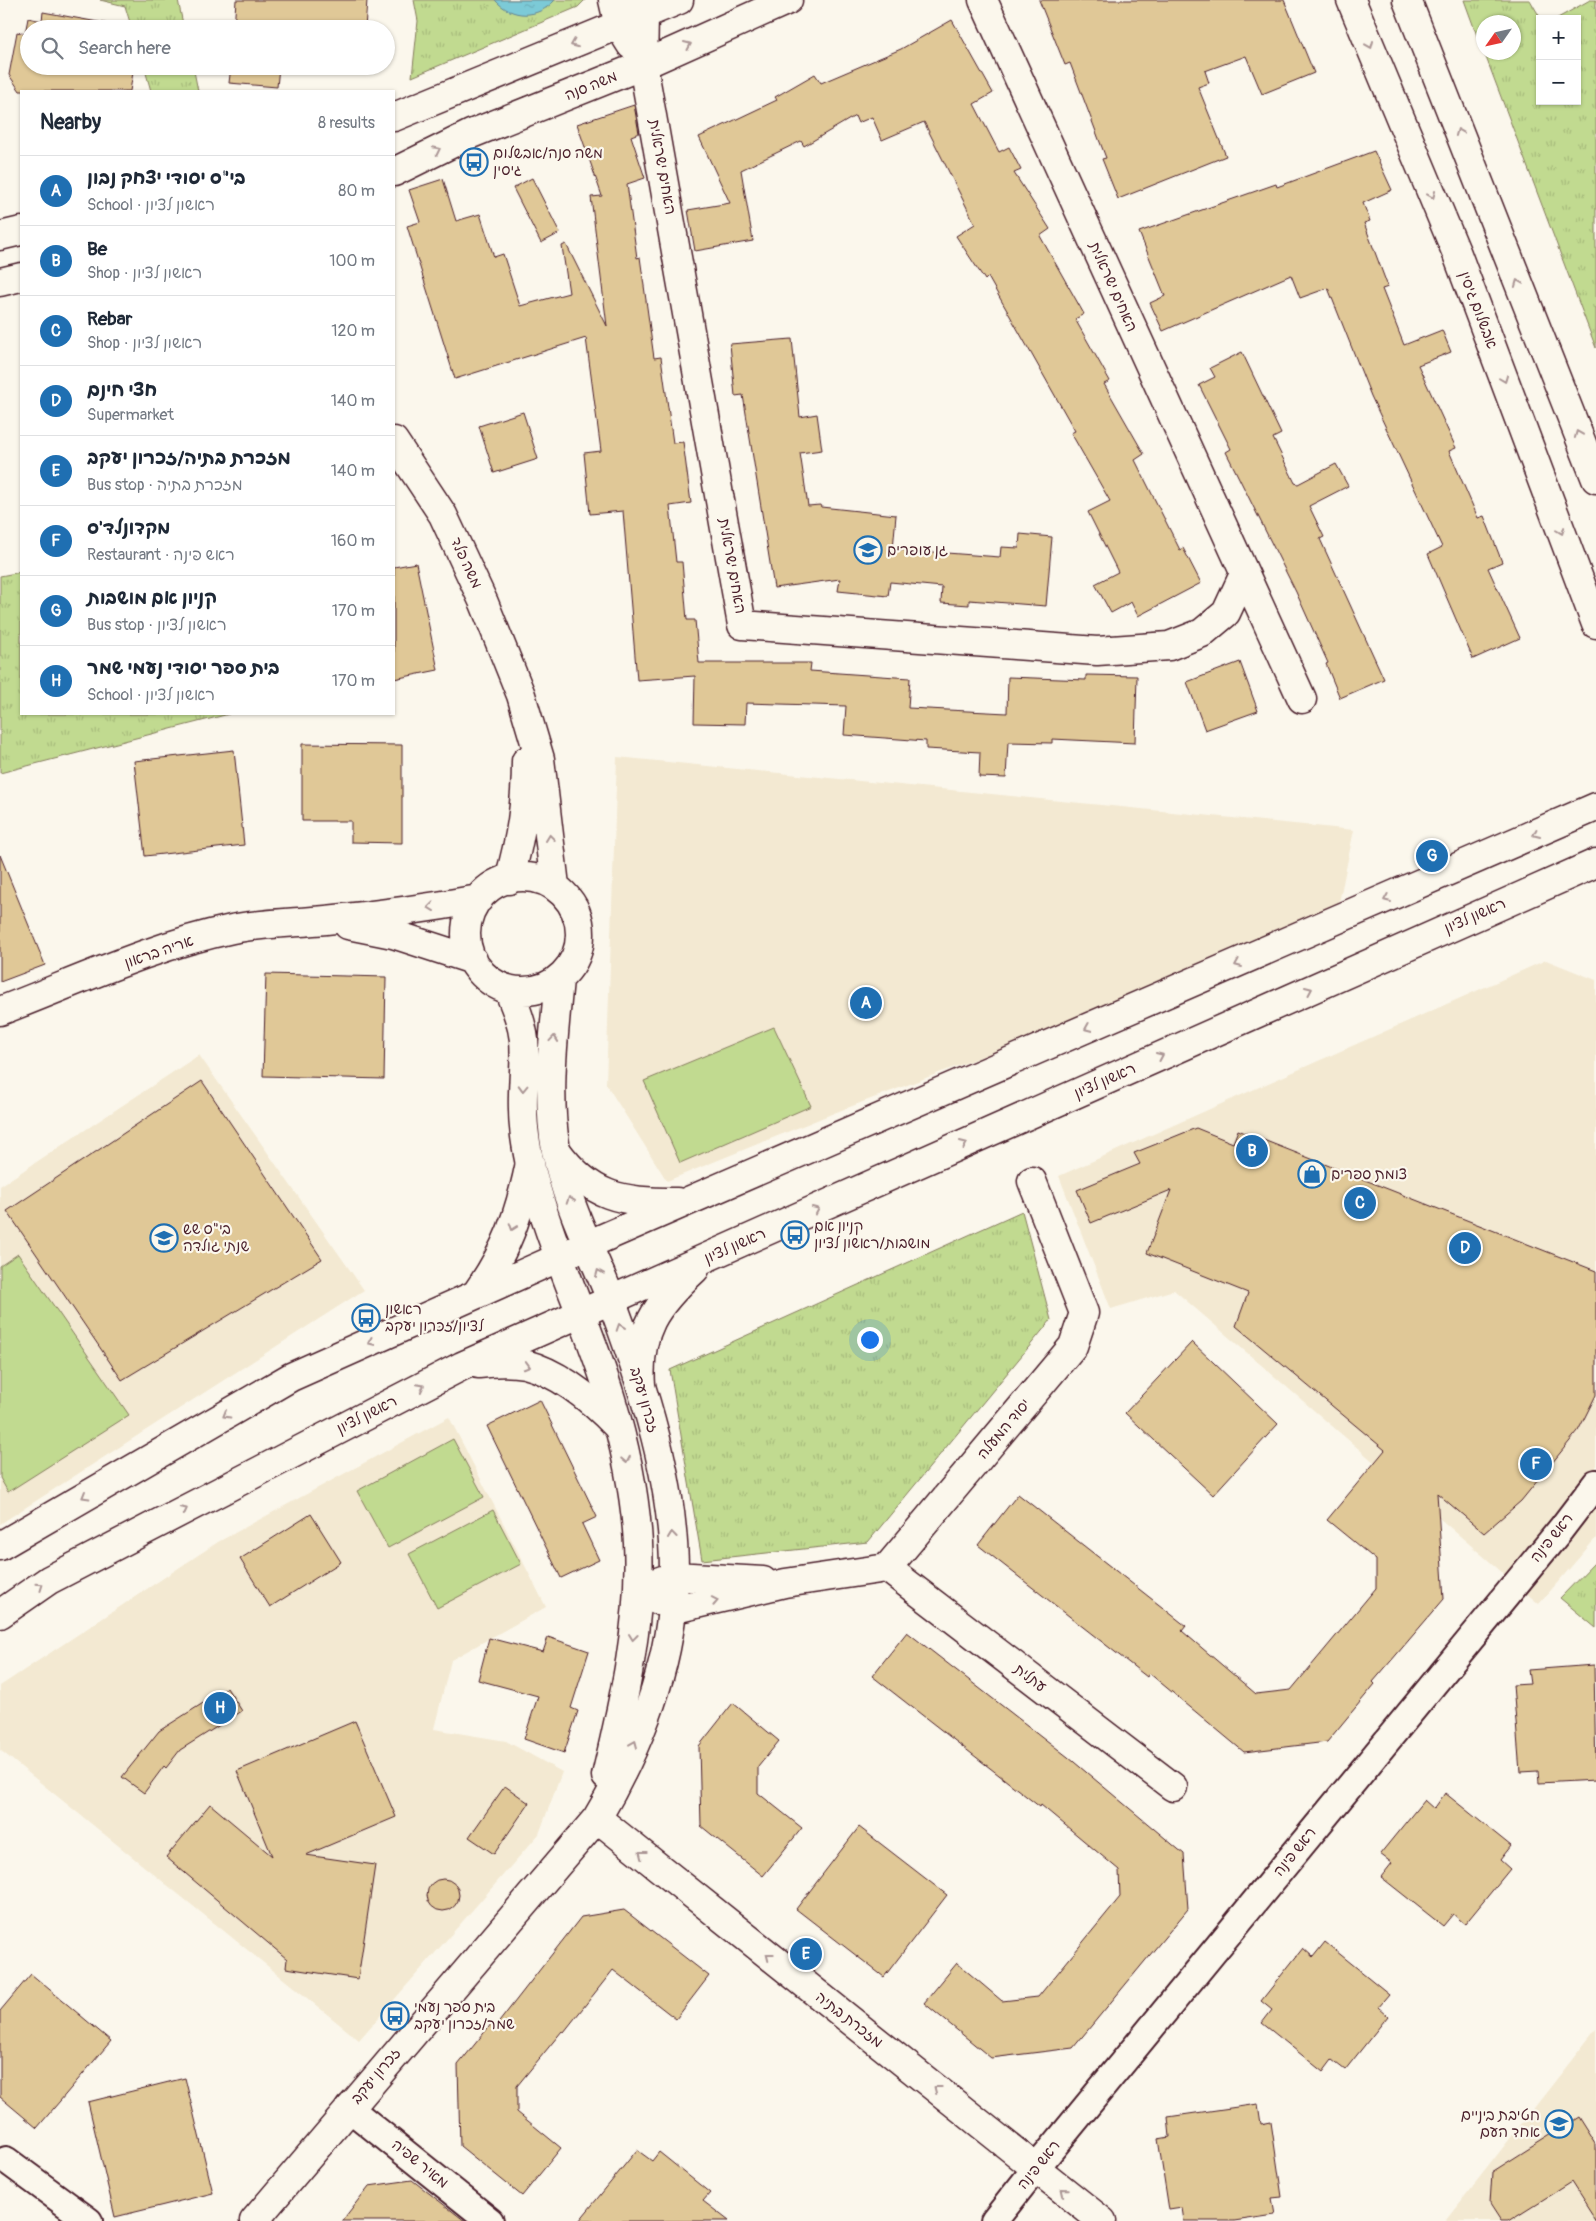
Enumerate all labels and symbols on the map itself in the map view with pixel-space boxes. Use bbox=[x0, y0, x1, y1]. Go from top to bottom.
north arrow bbox=[1476, 15, 1521, 60]
one-way arrow bbox=[570, 38, 579, 48]
one-way arrow bbox=[1363, 40, 1374, 49]
one-way arrow bbox=[683, 41, 692, 51]
street label: משה סנה bbox=[562, 67, 620, 105]
street label: האחים ישראלית bbox=[644, 117, 680, 216]
one-way arrow bbox=[1454, 128, 1465, 137]
place label: משה סנה/אבשלום גיסין bbox=[493, 144, 603, 180]
one-way arrow bbox=[432, 145, 441, 156]
bus stop icon: משה סנה/אבשלום גיסין bbox=[459, 147, 489, 177]
one-way arrow bbox=[1426, 190, 1436, 199]
street label: האחים ישראלית bbox=[1084, 238, 1141, 335]
street label: אבשלום גיסין bbox=[1455, 269, 1502, 352]
one-way arrow bbox=[1514, 279, 1525, 288]
one-way arrow bbox=[1498, 374, 1508, 383]
one-way arrow bbox=[1574, 430, 1584, 439]
street label: האחים ישראלית bbox=[714, 516, 750, 615]
one-way arrow bbox=[1555, 526, 1565, 535]
street label: משה פלד bbox=[446, 534, 486, 592]
school or university icon: גן עופרים bbox=[853, 535, 883, 565]
place label: גן עופרים bbox=[887, 541, 948, 560]
one-way arrow bbox=[1532, 828, 1541, 839]
one-way arrow bbox=[545, 833, 556, 841]
pin: G bbox=[1416, 837, 1448, 875]
one-way arrow bbox=[1383, 893, 1392, 904]
street label: ראשון לציון bbox=[1441, 894, 1509, 938]
one-way arrow bbox=[427, 901, 435, 912]
street label: אריה בראון bbox=[122, 931, 196, 973]
one-way arrow bbox=[1234, 957, 1243, 968]
pin: A bbox=[850, 984, 882, 1022]
one-way arrow bbox=[1304, 986, 1313, 996]
one-way arrow bbox=[1084, 1022, 1093, 1033]
one-way arrow bbox=[548, 1035, 559, 1043]
one-way arrow bbox=[1155, 1052, 1164, 1063]
street label: ראשון לציון bbox=[1071, 1059, 1139, 1103]
one-way arrow bbox=[518, 1084, 528, 1092]
pin: B bbox=[1236, 1132, 1268, 1170]
one-way arrow bbox=[959, 1139, 968, 1150]
shop icon: צומת ספרים bbox=[1297, 1159, 1327, 1189]
place label: צומת ספרים bbox=[1331, 1165, 1407, 1184]
pin: C bbox=[1344, 1184, 1376, 1222]
one-way arrow bbox=[566, 1196, 576, 1204]
one-way arrow bbox=[811, 1205, 820, 1216]
place label: קניון אם מושבות/ראשון לציון bbox=[814, 1217, 930, 1253]
place label: בי"ס שש שנתי גולדה bbox=[183, 1220, 249, 1256]
bus stop icon: קניון אם מושבות/ראשון לציון bbox=[780, 1220, 810, 1250]
one-way arrow bbox=[509, 1222, 519, 1231]
school or university icon: בי"ס שש שנתי גולדה bbox=[149, 1223, 179, 1253]
street label: ראשון לציון bbox=[701, 1224, 769, 1268]
pin: D bbox=[1449, 1229, 1481, 1267]
one-way arrow bbox=[595, 1269, 606, 1278]
place label: ראשון לציון/זכרון יעקב bbox=[385, 1300, 484, 1336]
bus stop icon: ראשון לציון/זכרון יעקב bbox=[351, 1303, 381, 1333]
one-way arrow bbox=[616, 1323, 626, 1331]
your location bbox=[857, 1327, 883, 1353]
one-way arrow bbox=[367, 1335, 376, 1346]
one-way arrow bbox=[523, 1361, 531, 1371]
street label: זכרון יעקב bbox=[626, 1365, 662, 1435]
one-way arrow bbox=[416, 1383, 425, 1393]
street label: ראשון לציון bbox=[333, 1392, 401, 1438]
street label: יסוד המעלה bbox=[973, 1395, 1035, 1463]
one-way arrow bbox=[222, 1408, 231, 1418]
pin: F bbox=[1520, 1445, 1552, 1483]
one-way arrow bbox=[620, 1456, 631, 1465]
one-way arrow bbox=[81, 1489, 90, 1499]
one-way arrow bbox=[178, 1506, 187, 1516]
street label: ראש פינה bbox=[1526, 1510, 1578, 1566]
one-way arrow bbox=[667, 1530, 678, 1538]
one-way arrow bbox=[34, 1583, 44, 1592]
one-way arrow bbox=[711, 1596, 720, 1606]
one-way arrow bbox=[628, 1633, 638, 1642]
street label: עתלית bbox=[1009, 1659, 1050, 1697]
pin: H bbox=[204, 1689, 236, 1727]
one-way arrow bbox=[628, 1740, 638, 1748]
street label: ראש פינה bbox=[1269, 1824, 1321, 1880]
one-way arrow bbox=[638, 1851, 647, 1860]
pin: E bbox=[790, 1935, 822, 1973]
one-way arrow bbox=[766, 1953, 775, 1961]
street label: מזכרת בתיה bbox=[811, 1988, 887, 2052]
place label: בית ספר נעמי שמר/זכרון יעקב bbox=[414, 1998, 515, 2034]
bus stop icon: בית ספר נעמי שמר/זכרון יעקב bbox=[380, 2001, 410, 2031]
street label: זכרון יעקב bbox=[347, 2044, 405, 2108]
one-way arrow bbox=[934, 2087, 943, 2095]
place label: חטיבת ביניים אחד העם bbox=[1461, 2106, 1540, 2142]
school or university icon: חטיבת ביניים אחד העם bbox=[1544, 2109, 1574, 2139]
street label: מאיר שפיה bbox=[388, 2135, 452, 2193]
street label: ראש פינה bbox=[1013, 2137, 1065, 2193]
one-way arrow bbox=[1061, 2188, 1070, 2196]

